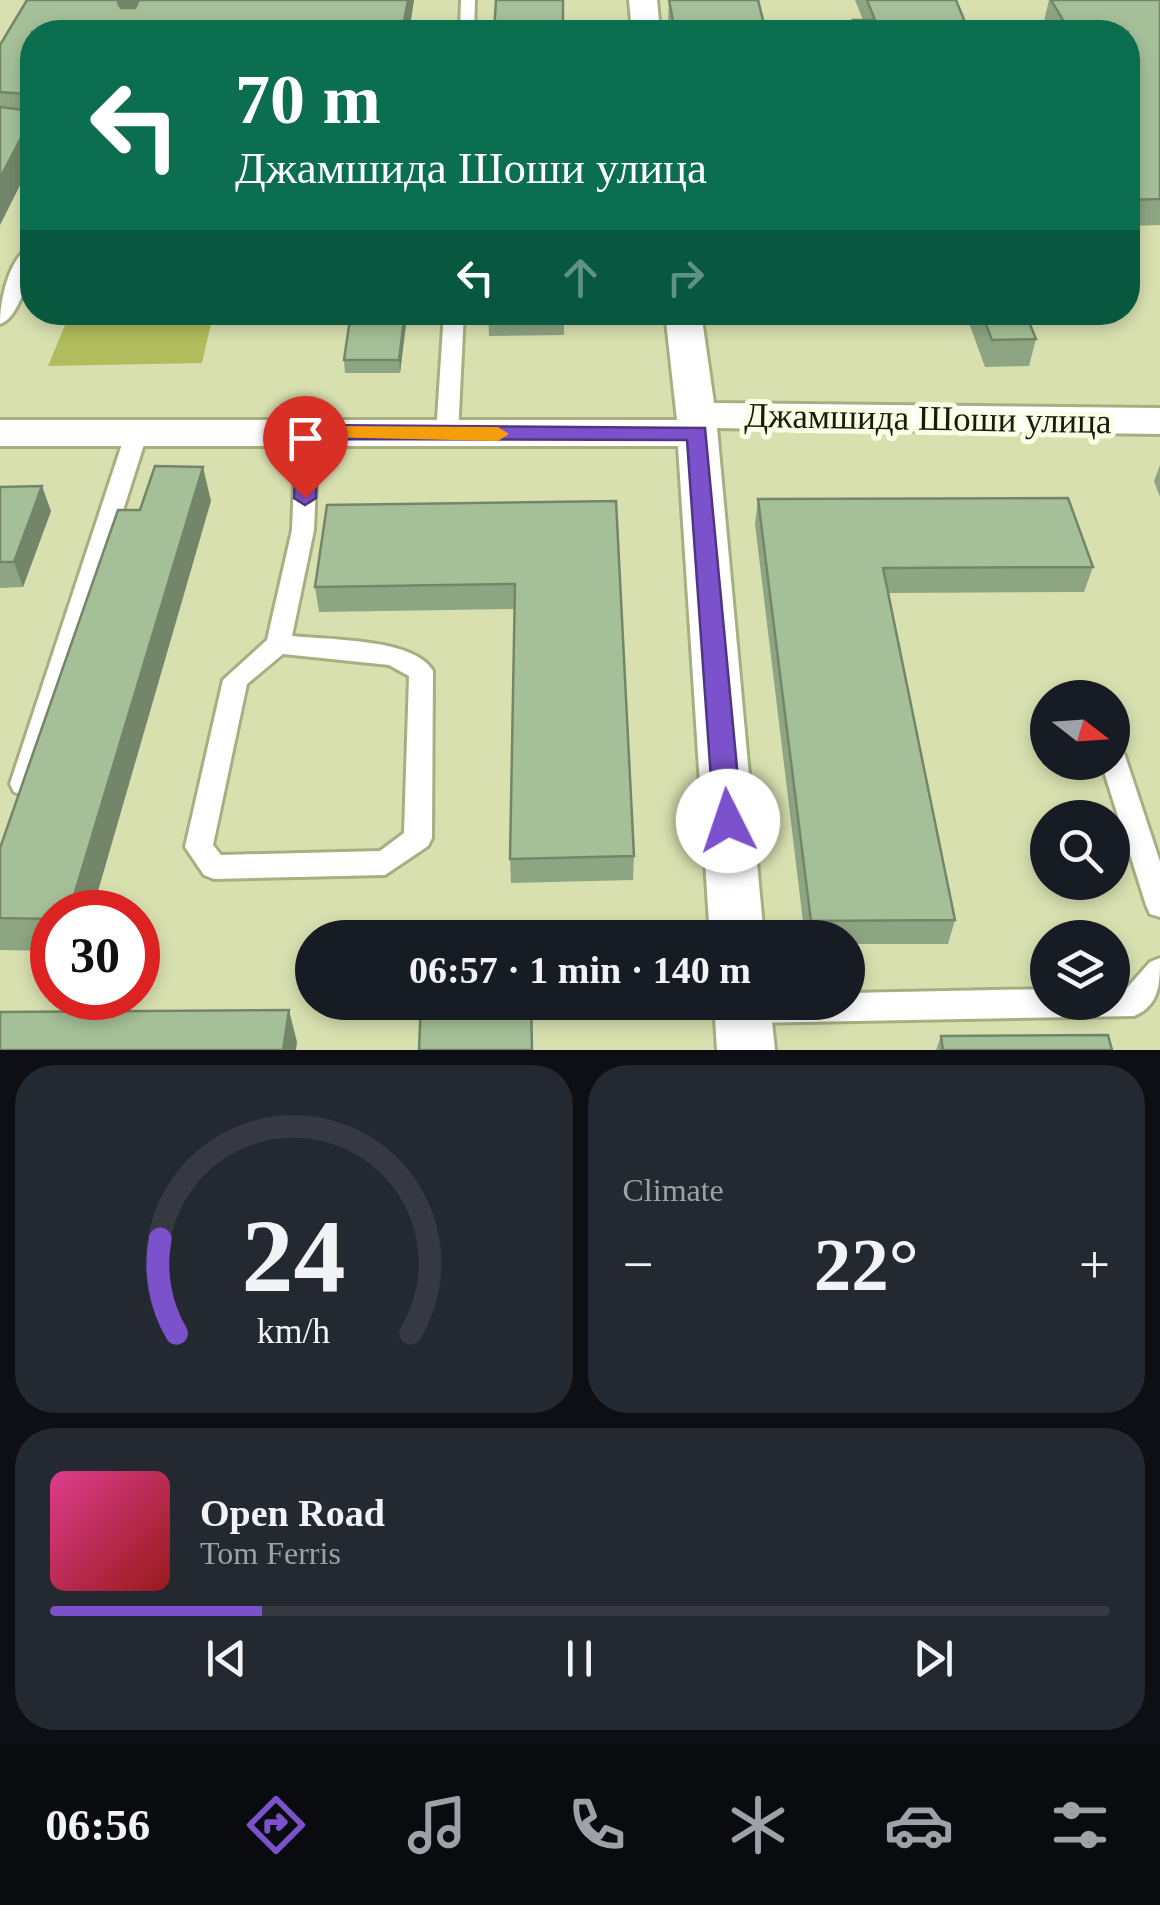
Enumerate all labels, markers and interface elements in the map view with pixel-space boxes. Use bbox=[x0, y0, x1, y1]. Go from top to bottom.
icon: left bbox=[70, 60, 200, 190]
text: 70 m bbox=[235, 61, 381, 138]
text: Джамшида Шоши улица bbox=[235, 143, 707, 193]
icon: left bbox=[448, 250, 503, 305]
icon: ahead bbox=[553, 250, 608, 305]
icon: right bbox=[658, 250, 713, 305]
pin bbox=[263, 396, 348, 499]
street label: Джамшида Шоши улица bbox=[744, 396, 1112, 441]
icon: arrive bbox=[278, 411, 333, 466]
north arrow bbox=[1030, 680, 1130, 780]
map controls bbox=[1030, 680, 1130, 1020]
position arrow bbox=[676, 769, 780, 873]
button: search bbox=[1030, 800, 1130, 900]
speed limit sign: 30 bbox=[30, 890, 160, 1020]
button: layers bbox=[1030, 920, 1130, 1020]
text: 06:57 · 1 min · 140 m bbox=[409, 949, 751, 991]
text: Climate bbox=[623, 1172, 724, 1208]
text: 24 bbox=[242, 1198, 346, 1313]
text: 22° bbox=[814, 1223, 919, 1306]
text: − bbox=[623, 1234, 654, 1295]
text: + bbox=[1079, 1234, 1110, 1295]
text: km/h bbox=[257, 1311, 331, 1351]
text: Open Road bbox=[200, 1492, 385, 1534]
text: Tom Ferris bbox=[200, 1535, 341, 1571]
icon: previous bbox=[199, 1631, 254, 1686]
icon: pause bbox=[552, 1631, 607, 1686]
icon: next bbox=[906, 1631, 961, 1686]
icon: directions bbox=[241, 1790, 311, 1860]
icon: music bbox=[402, 1790, 472, 1860]
icon: phone bbox=[562, 1790, 632, 1860]
icon: climate bbox=[723, 1790, 793, 1860]
icon: car bbox=[884, 1790, 954, 1860]
icon: filters bbox=[1045, 1790, 1115, 1860]
text: 06:56 bbox=[45, 1800, 150, 1850]

